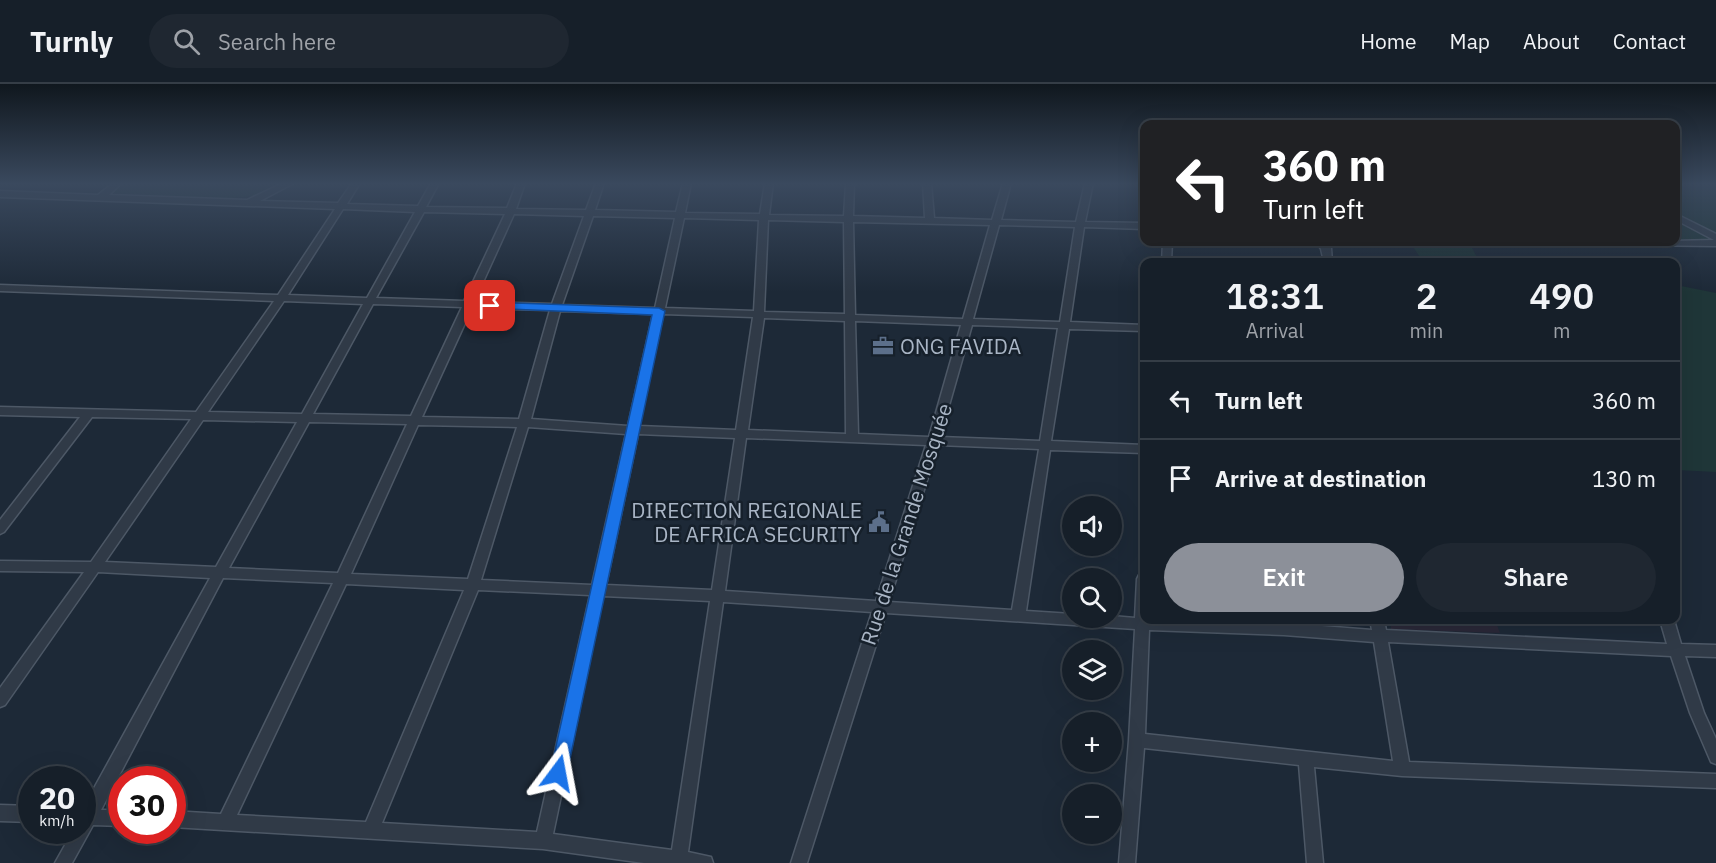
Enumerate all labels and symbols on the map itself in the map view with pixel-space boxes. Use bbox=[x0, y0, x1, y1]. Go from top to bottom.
pin bbox=[464, 280, 515, 331]
place label: ONG FAVIDA bbox=[900, 332, 1021, 360]
office icon: ONG FAVIDA bbox=[871, 334, 895, 358]
street label: Rue de la Grande Mosquée bbox=[854, 400, 958, 648]
place label: DIRECTION REGIONALE DE AFRICA SECURITY bbox=[631, 496, 863, 548]
public building icon: DIRECTION REGIONALE DE AFRICA SECURITY bbox=[867, 510, 891, 534]
position arrow bbox=[526, 741, 590, 805]
speed limit sign: 30 bbox=[108, 766, 186, 844]

